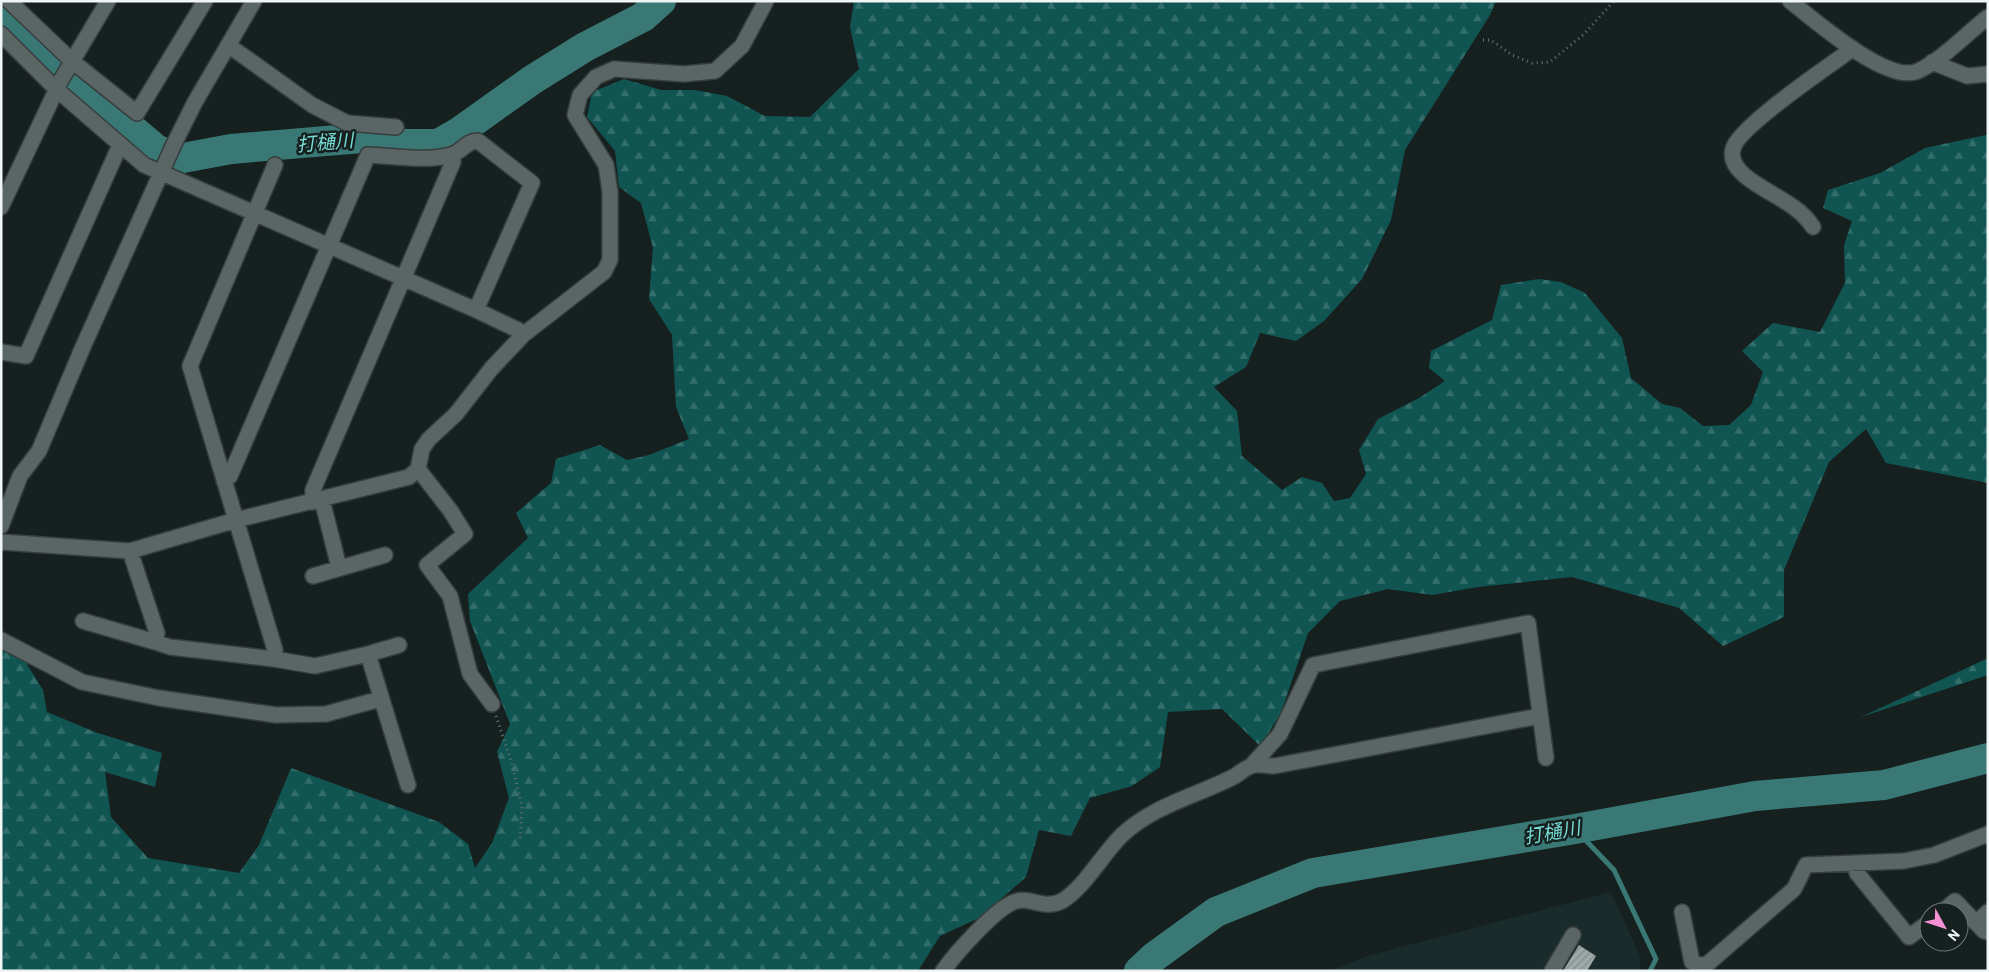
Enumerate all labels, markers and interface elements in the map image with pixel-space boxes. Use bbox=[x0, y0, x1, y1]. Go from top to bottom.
water label: 打樋川 bbox=[296, 127, 356, 155]
water label: 打樋川 bbox=[1522, 815, 1584, 848]
north arrow bbox=[1919, 902, 1969, 952]
text: N bbox=[1945, 927, 1964, 945]

